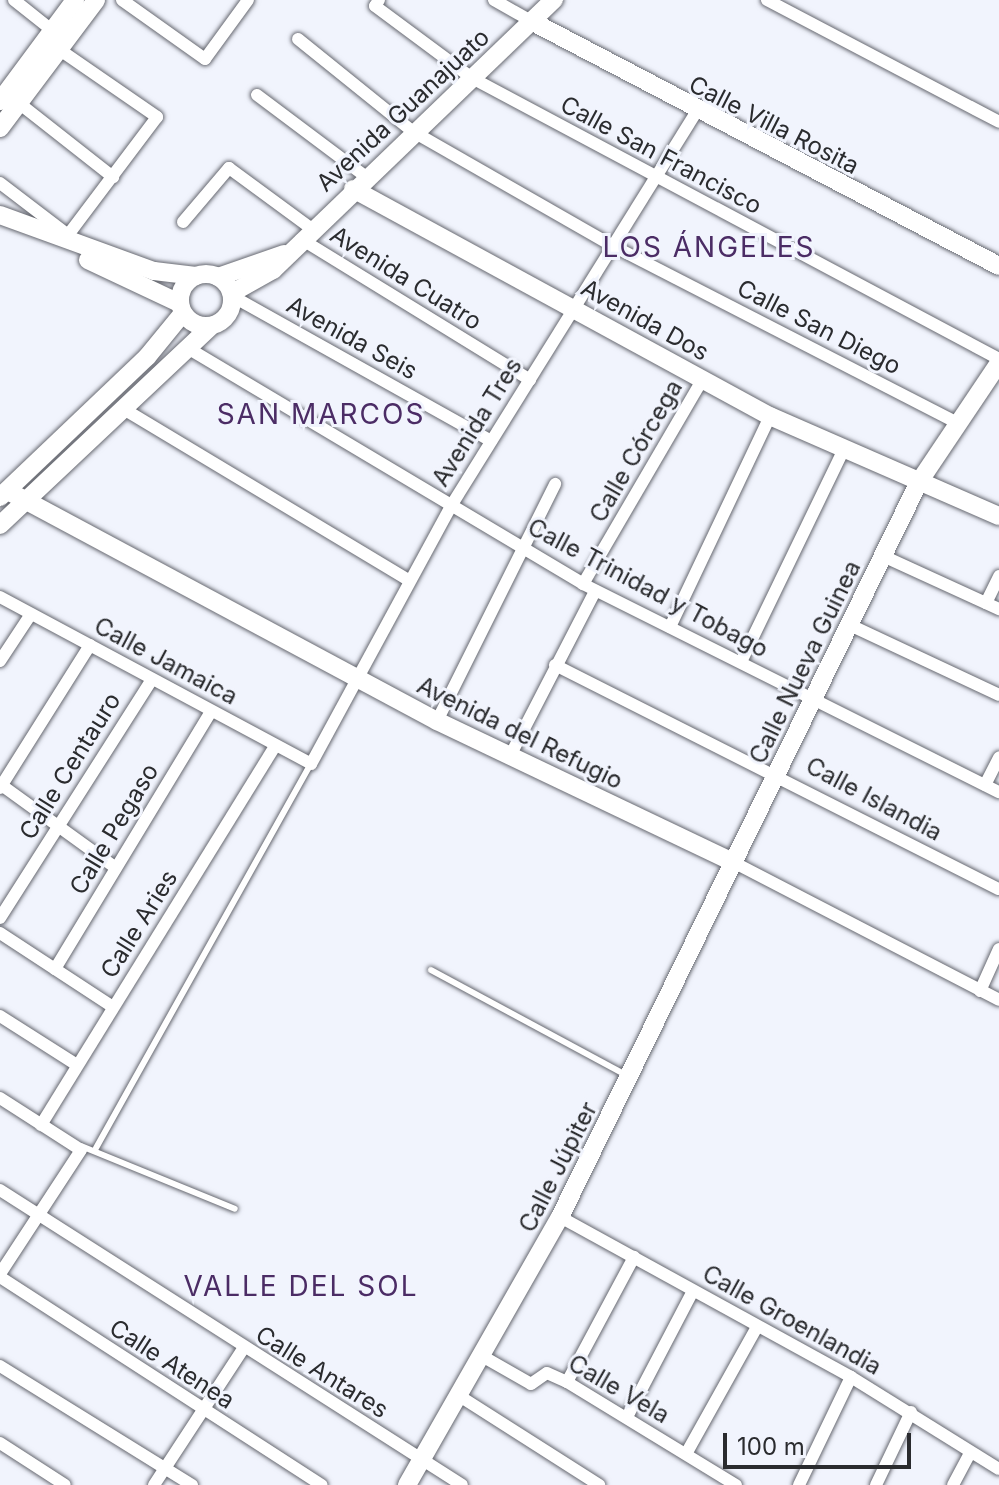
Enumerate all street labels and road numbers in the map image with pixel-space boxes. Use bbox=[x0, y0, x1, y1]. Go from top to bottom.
street label: Avenida Guanajuato bbox=[311, 23, 495, 197]
street label: Calle Villa Rosita bbox=[684, 70, 864, 180]
street label: Calle San Francisco bbox=[556, 90, 766, 220]
street label: Avenida Cuatro bbox=[325, 220, 487, 336]
street label: Avenida Dos bbox=[576, 273, 714, 367]
street label: Calle San Diego bbox=[733, 273, 905, 381]
street label: Avenida Seis bbox=[282, 290, 422, 386]
street label: Avenida Tres bbox=[426, 352, 528, 492]
street label: Calle Córcega bbox=[584, 375, 688, 527]
street label: Calle Trinidad y Tobago bbox=[523, 512, 773, 664]
street label: Calle Nueva Guinea bbox=[743, 556, 867, 768]
street label: Calle Jamaica bbox=[89, 611, 243, 711]
street label: Avenida del Refugio bbox=[412, 671, 628, 795]
street label: Calle Centauro bbox=[13, 687, 127, 845]
street label: Calle Islandia bbox=[801, 751, 947, 847]
street label: Calle Pegaso bbox=[64, 758, 164, 900]
street label: Calle Aries bbox=[95, 865, 183, 983]
street label: Calle Júpiter bbox=[513, 1097, 603, 1237]
street label: Calle Groenlandia bbox=[698, 1259, 886, 1381]
street label: Calle Atenea bbox=[104, 1313, 240, 1415]
street label: Calle Antares bbox=[250, 1320, 394, 1424]
street label: Calle Vela bbox=[563, 1349, 675, 1429]

